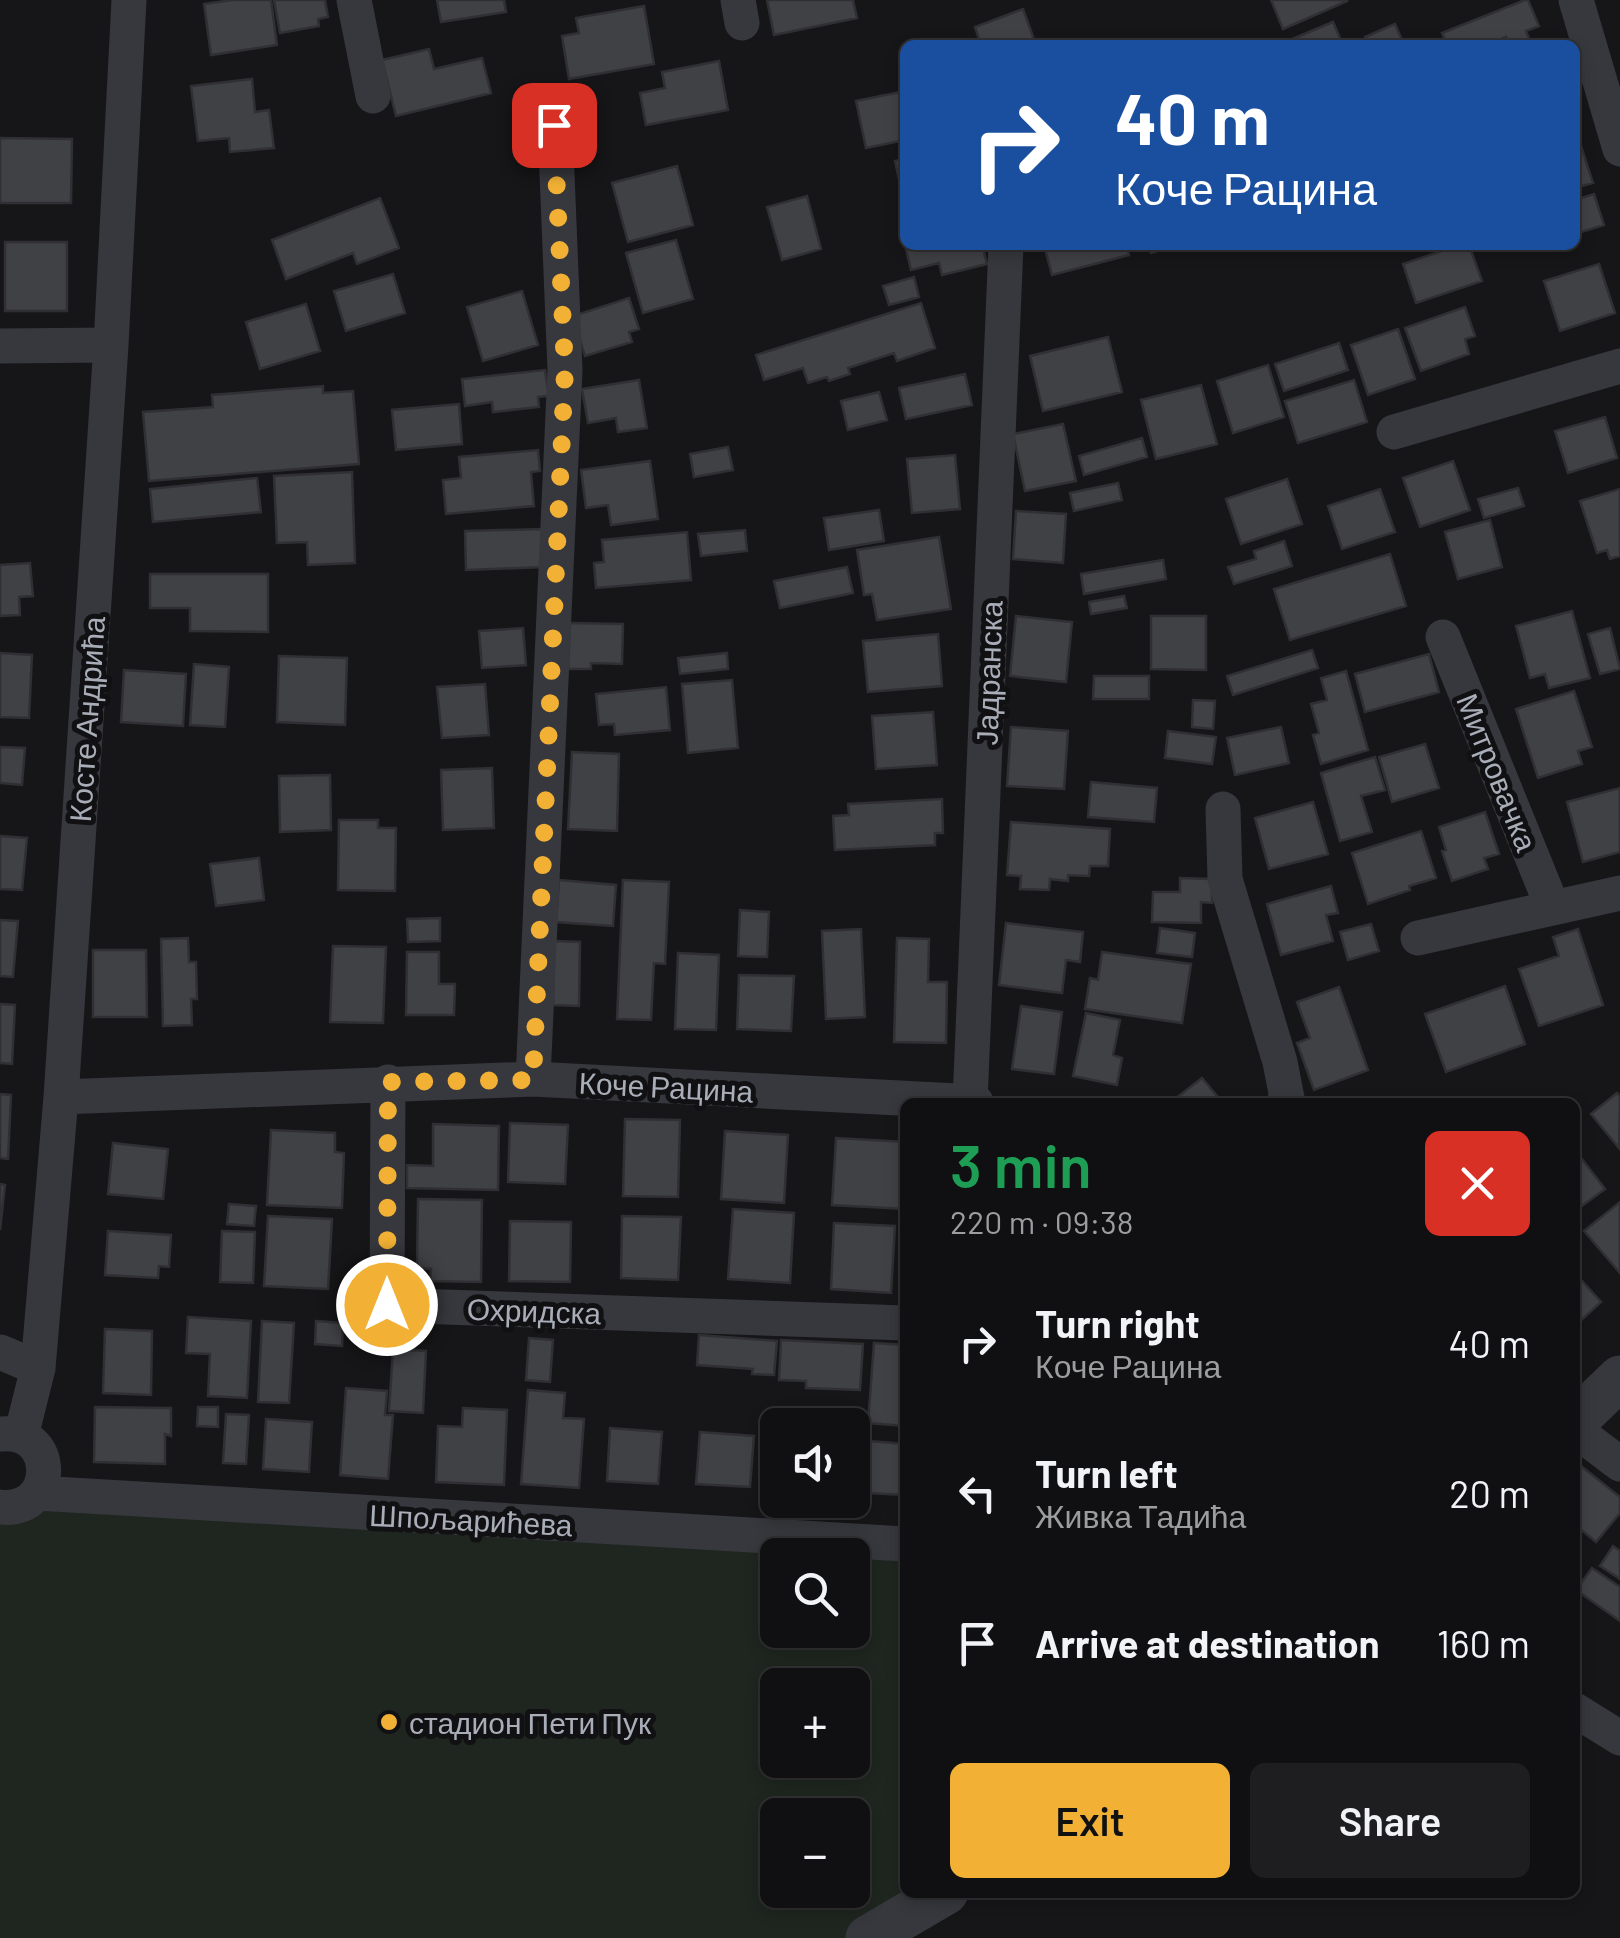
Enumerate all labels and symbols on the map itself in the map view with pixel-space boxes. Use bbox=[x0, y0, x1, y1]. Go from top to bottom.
pin bbox=[512, 83, 597, 168]
street label: Јадранска bbox=[967, 600, 1009, 746]
street label: Косте Андрића bbox=[61, 615, 111, 823]
street label: Митровачка bbox=[1450, 688, 1546, 856]
street label: Коче Рацина bbox=[578, 1063, 754, 1109]
position arrow bbox=[335, 1253, 439, 1357]
street label: Охридска bbox=[466, 1290, 602, 1330]
street label: Шпољарићева bbox=[368, 1496, 574, 1542]
place label: стадион Пети Пук bbox=[409, 1704, 652, 1740]
marker: стадион Пети Пук bbox=[378, 1711, 400, 1733]

